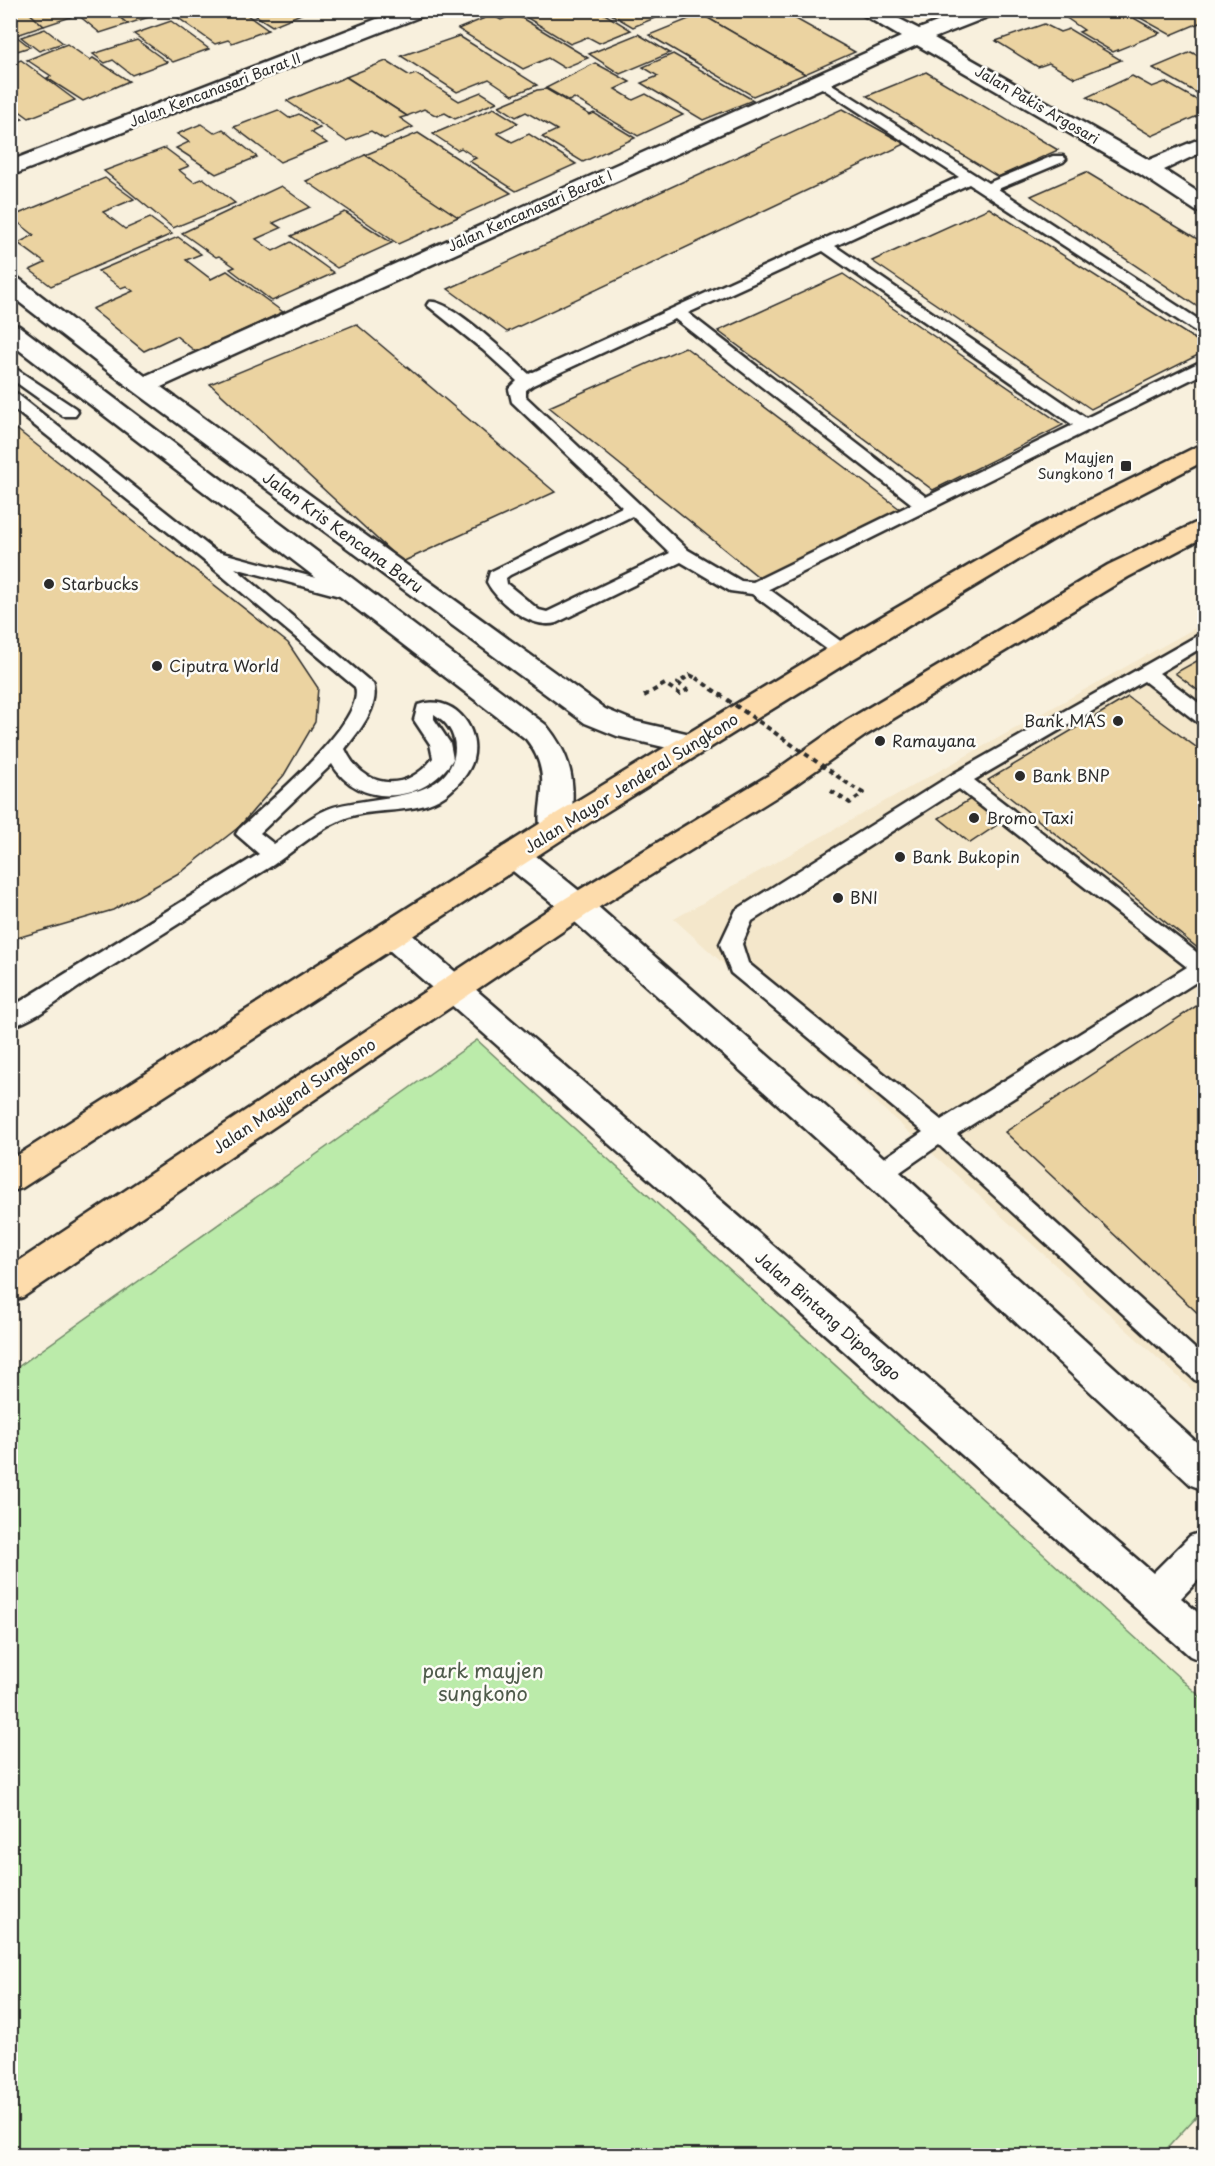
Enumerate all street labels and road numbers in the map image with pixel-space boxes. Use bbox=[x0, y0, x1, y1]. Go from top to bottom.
street label: Jalan Kencanasari Barat II bbox=[126, 47, 304, 132]
street label: Jalan Pakis Argosari bbox=[971, 60, 1103, 149]
street label: Jalan Kencanasari Barat I bbox=[444, 165, 616, 256]
street label: Jalan Kris Kencana Baru bbox=[258, 465, 429, 598]
street label: Jalan Mayor Jenderal Sungkono bbox=[519, 706, 742, 858]
street label: Jalan Mayjend Sungkono bbox=[207, 1031, 380, 1159]
street label: Jalan Bintang Diponggo bbox=[750, 1245, 907, 1386]

